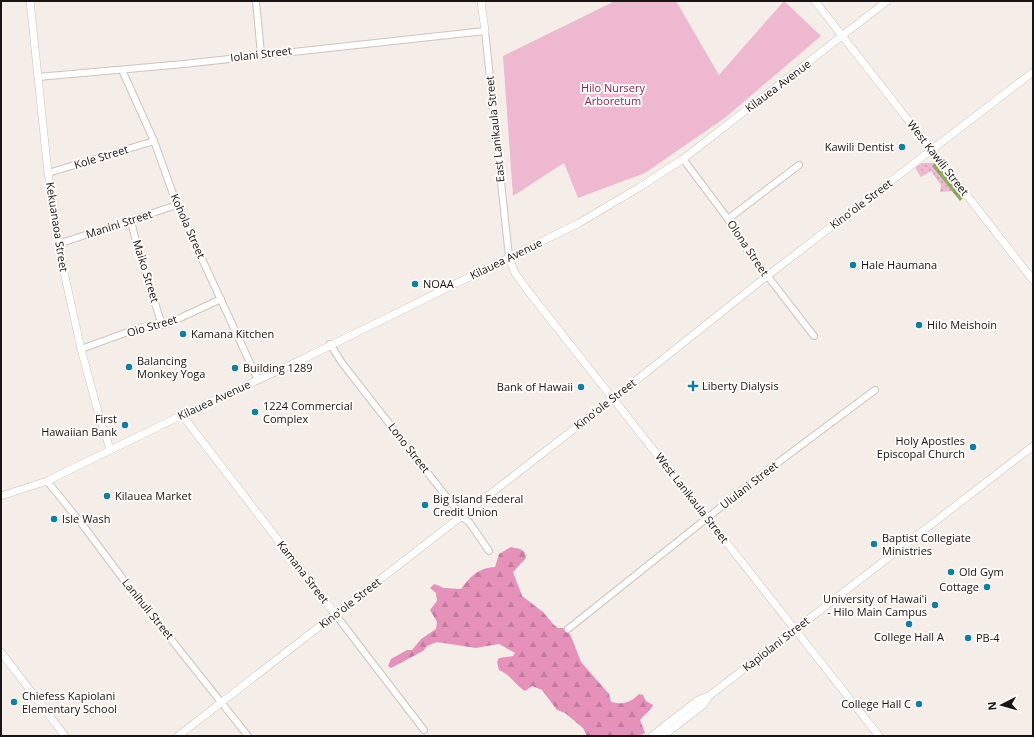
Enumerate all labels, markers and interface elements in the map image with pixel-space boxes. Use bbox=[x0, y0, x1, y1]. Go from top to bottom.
street label: Iolani Street bbox=[229, 42, 293, 65]
street label: Kilauea Avenue bbox=[742, 56, 814, 115]
street label: East Lanikaula Street bbox=[481, 75, 508, 183]
park label: Hilo Nursery Arboretum bbox=[581, 80, 646, 108]
street label: West Kawili Street bbox=[904, 117, 973, 198]
place label: Kawili Dentist bbox=[825, 139, 894, 154]
street label: Kole Street bbox=[72, 141, 130, 172]
marker: Kawili Dentist bbox=[897, 142, 907, 152]
street label: Kinoʻole Street bbox=[826, 175, 895, 232]
street label: Kekuanaoa Street bbox=[43, 181, 72, 273]
street label: Kohola Street bbox=[168, 191, 209, 261]
street label: Manini Street bbox=[84, 206, 154, 241]
street label: Olona Street bbox=[724, 217, 773, 279]
street label: Kilauea Avenue bbox=[467, 235, 544, 283]
street label: Maiko Street bbox=[130, 238, 163, 304]
place label: Hale Haumana bbox=[861, 257, 937, 272]
marker: Hale Haumana bbox=[848, 260, 858, 270]
place label: NOAA bbox=[423, 276, 454, 291]
marker: NOAA bbox=[410, 279, 420, 289]
street label: Oio Street bbox=[125, 311, 179, 340]
place label: Hilo Meishoin bbox=[927, 317, 997, 332]
marker: Hilo Meishoin bbox=[914, 320, 924, 330]
place label: Kamana Kitchen bbox=[191, 326, 274, 341]
marker: Kamana Kitchen bbox=[178, 329, 188, 339]
place label: Balancing Monkey Yoga bbox=[137, 353, 205, 381]
place label: Building 1289 bbox=[243, 360, 313, 375]
marker: Balancing Monkey Yoga bbox=[124, 362, 134, 372]
marker: Building 1289 bbox=[230, 363, 240, 373]
street label: Kinoʻole Street bbox=[571, 375, 639, 432]
street label: Kilauea Avenue bbox=[175, 376, 253, 423]
place label: Liberty Dialysis bbox=[702, 378, 779, 393]
place label: Bank of Hawaii bbox=[497, 379, 573, 394]
marker: Liberty Dialysis bbox=[687, 380, 699, 392]
marker: Bank of Hawaii bbox=[576, 382, 586, 392]
place label: 1224 Commercial Complex bbox=[263, 398, 353, 426]
marker: 1224 Commercial Complex bbox=[250, 407, 260, 417]
place label: First Hawaiian Bank bbox=[41, 411, 117, 439]
marker: First Hawaiian Bank bbox=[120, 420, 130, 430]
street label: Lono Street bbox=[385, 420, 434, 476]
place label: Holy Apostles Episcopal Church bbox=[877, 433, 965, 461]
marker: Holy Apostles Episcopal Church bbox=[968, 442, 978, 452]
street label: West Lanikaula Street bbox=[652, 449, 732, 546]
street label: Ululani Street bbox=[717, 457, 781, 512]
place label: Kilauea Market bbox=[115, 488, 192, 503]
marker: Kilauea Market bbox=[102, 491, 112, 501]
place label: Big Island Federal Credit Union bbox=[433, 491, 523, 519]
marker: Big Island Federal Credit Union bbox=[420, 500, 430, 510]
place label: Isle Wash bbox=[62, 511, 110, 526]
marker: Isle Wash bbox=[49, 514, 59, 524]
place label: Baptist Collegiate Ministries bbox=[882, 530, 971, 558]
street label: Kamana Street bbox=[274, 537, 333, 606]
marker: Baptist Collegiate Ministries bbox=[869, 539, 879, 549]
place label: Old Gym bbox=[959, 564, 1004, 579]
marker: Old Gym bbox=[946, 567, 956, 577]
street label: Kinoʻole Street bbox=[316, 574, 384, 631]
street label: Lanihuli Street bbox=[119, 575, 178, 642]
place label: Cottage bbox=[939, 579, 979, 594]
marker: Cottage bbox=[982, 582, 992, 592]
place label: University of Hawaiʻi - Hilo Main Campus bbox=[823, 591, 927, 619]
marker: University of Hawaiʻi - Hilo Main Campus bbox=[930, 600, 940, 610]
street label: Kapiolani Street bbox=[739, 613, 812, 674]
marker: College Hall A bbox=[904, 619, 914, 629]
place label: College Hall A bbox=[874, 629, 944, 644]
place label: PB-4 bbox=[976, 630, 1000, 645]
marker: PB-4 bbox=[963, 633, 973, 643]
north arrow bbox=[982, 685, 1022, 725]
place label: Chiefess Kapiolani Elementary School bbox=[22, 688, 117, 716]
place label: College Hall C bbox=[841, 696, 911, 711]
marker: Chiefess Kapiolani Elementary School bbox=[9, 697, 19, 707]
marker: College Hall C bbox=[914, 699, 924, 709]
text: N bbox=[984, 701, 999, 711]

